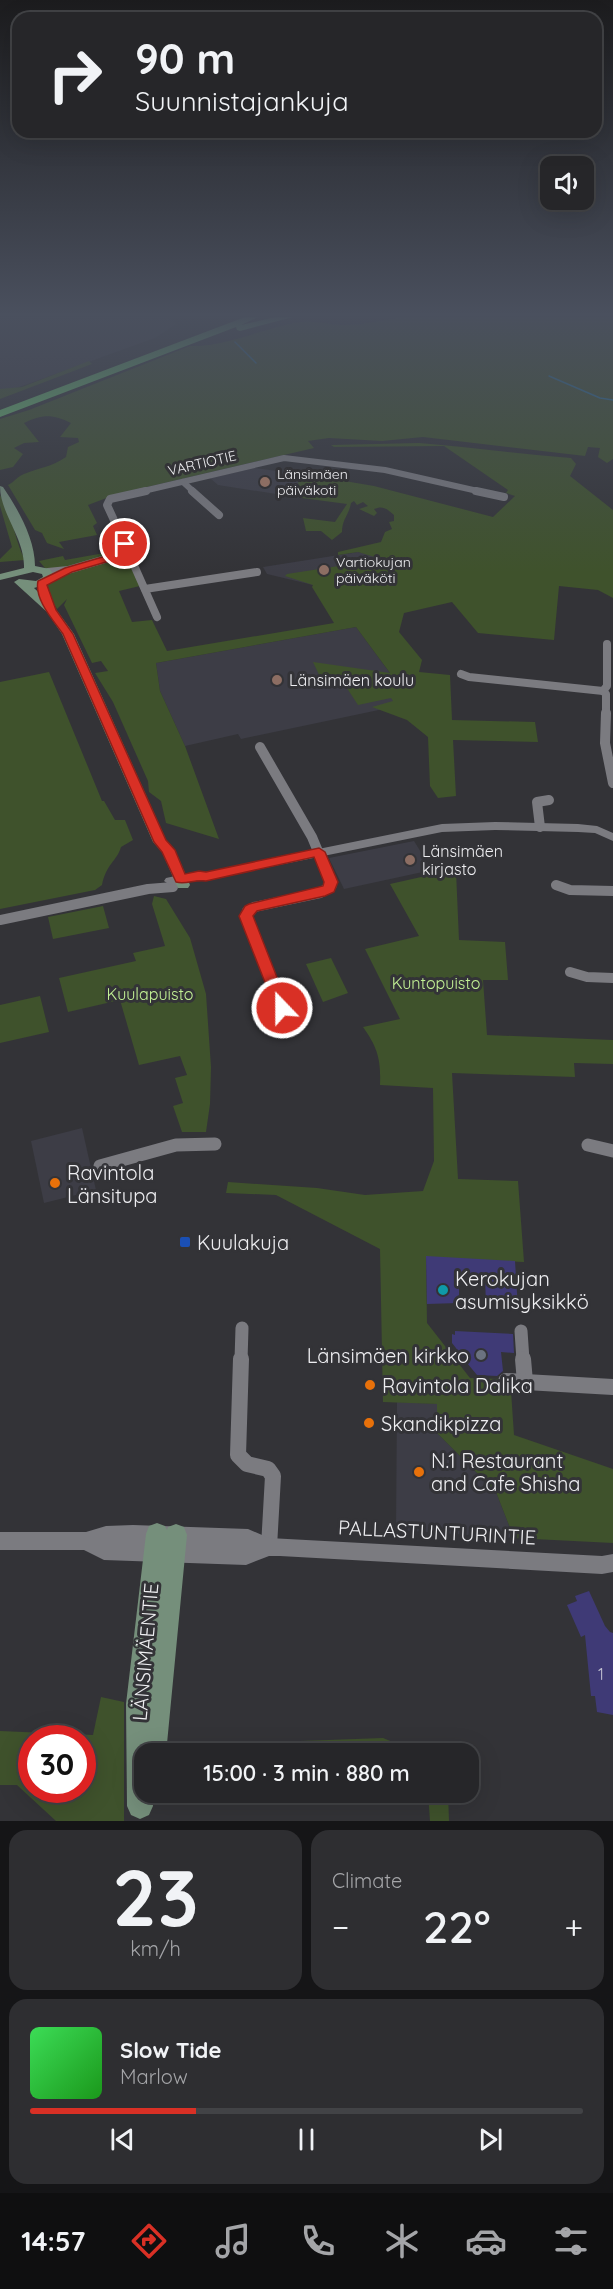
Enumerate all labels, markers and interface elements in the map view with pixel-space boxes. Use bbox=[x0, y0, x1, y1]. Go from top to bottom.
text: 90 m bbox=[135, 32, 235, 85]
icon: right bbox=[36, 36, 114, 114]
text: Suunnistajankuja bbox=[135, 84, 349, 118]
map controls bbox=[540, 156, 594, 210]
button: sound bbox=[540, 156, 594, 210]
street label: VARTIOTIE bbox=[166, 446, 238, 480]
place label: Länsimäen päiväkoti bbox=[277, 465, 348, 499]
marker: Länsimäen päiväkoti bbox=[258, 475, 272, 489]
pin bbox=[99, 518, 150, 569]
icon: arrive bbox=[108, 527, 141, 560]
place label: Vartiokujan päiväköti bbox=[336, 553, 411, 587]
marker: Vartiokujan päiväköti bbox=[317, 563, 331, 577]
place label: Länsimäen koulu bbox=[289, 670, 414, 690]
marker: Länsimäen koulu bbox=[270, 673, 284, 687]
place label: Länsimäen kirjasto bbox=[422, 841, 503, 879]
marker: Länsimäen kirjasto bbox=[403, 853, 417, 867]
park label: Kuntopuisto bbox=[392, 973, 480, 993]
position arrow bbox=[250, 976, 314, 1040]
park label: Kuulapuisto bbox=[107, 984, 193, 1004]
place label: Ravintola Länsitupa bbox=[67, 1160, 157, 1208]
marker: Ravintola Länsitupa bbox=[48, 1176, 62, 1190]
place label: Kuulakuja bbox=[197, 1230, 289, 1255]
marker: Kuulakuja bbox=[178, 1235, 192, 1249]
place label: Kerokujan asumisyksikkö bbox=[455, 1266, 589, 1314]
marker: Kerokujan asumisyksikkö bbox=[436, 1283, 450, 1297]
place label: Länsimäen kirkko bbox=[307, 1343, 469, 1368]
marker: Länsimäen kirkko bbox=[474, 1348, 488, 1362]
place label: Ravintola Dalika bbox=[382, 1373, 533, 1398]
marker: Ravintola Dalika bbox=[363, 1378, 377, 1392]
place label: Skandikpizza bbox=[381, 1411, 501, 1436]
marker: Skandikpizza bbox=[362, 1416, 376, 1430]
place label: N.1 Restaurant and Cafe Shisha bbox=[431, 1448, 580, 1496]
marker: N.1 Restaurant and Cafe Shisha bbox=[412, 1465, 426, 1479]
street label: PALLASTUNTURINTIE bbox=[337, 1514, 537, 1550]
street label: LÄNSIMÄENTIE bbox=[127, 1582, 163, 1722]
house number: 1 bbox=[598, 1664, 604, 1684]
speed limit sign: 30 bbox=[18, 1725, 96, 1803]
text: 15:00 · 3 min · 880 m bbox=[203, 1759, 410, 1787]
text: 23 bbox=[112, 1848, 199, 1946]
text: Climate bbox=[332, 1868, 402, 1893]
text: 22° bbox=[423, 1898, 491, 1954]
text: − bbox=[332, 1906, 349, 1947]
text: + bbox=[564, 1906, 583, 1947]
text: km/h bbox=[130, 1936, 181, 1961]
text: Slow Tide bbox=[120, 2036, 221, 2064]
text: Marlow bbox=[120, 2064, 188, 2089]
icon: previous bbox=[106, 2123, 139, 2156]
icon: pause bbox=[290, 2123, 323, 2156]
icon: next bbox=[474, 2123, 507, 2156]
icon: directions bbox=[128, 2220, 170, 2262]
icon: music bbox=[212, 2220, 254, 2262]
icon: phone bbox=[297, 2220, 339, 2262]
icon: climate bbox=[381, 2220, 423, 2262]
icon: car bbox=[465, 2220, 507, 2262]
icon: filters bbox=[550, 2220, 592, 2262]
text: 14:57 bbox=[21, 2224, 85, 2258]

